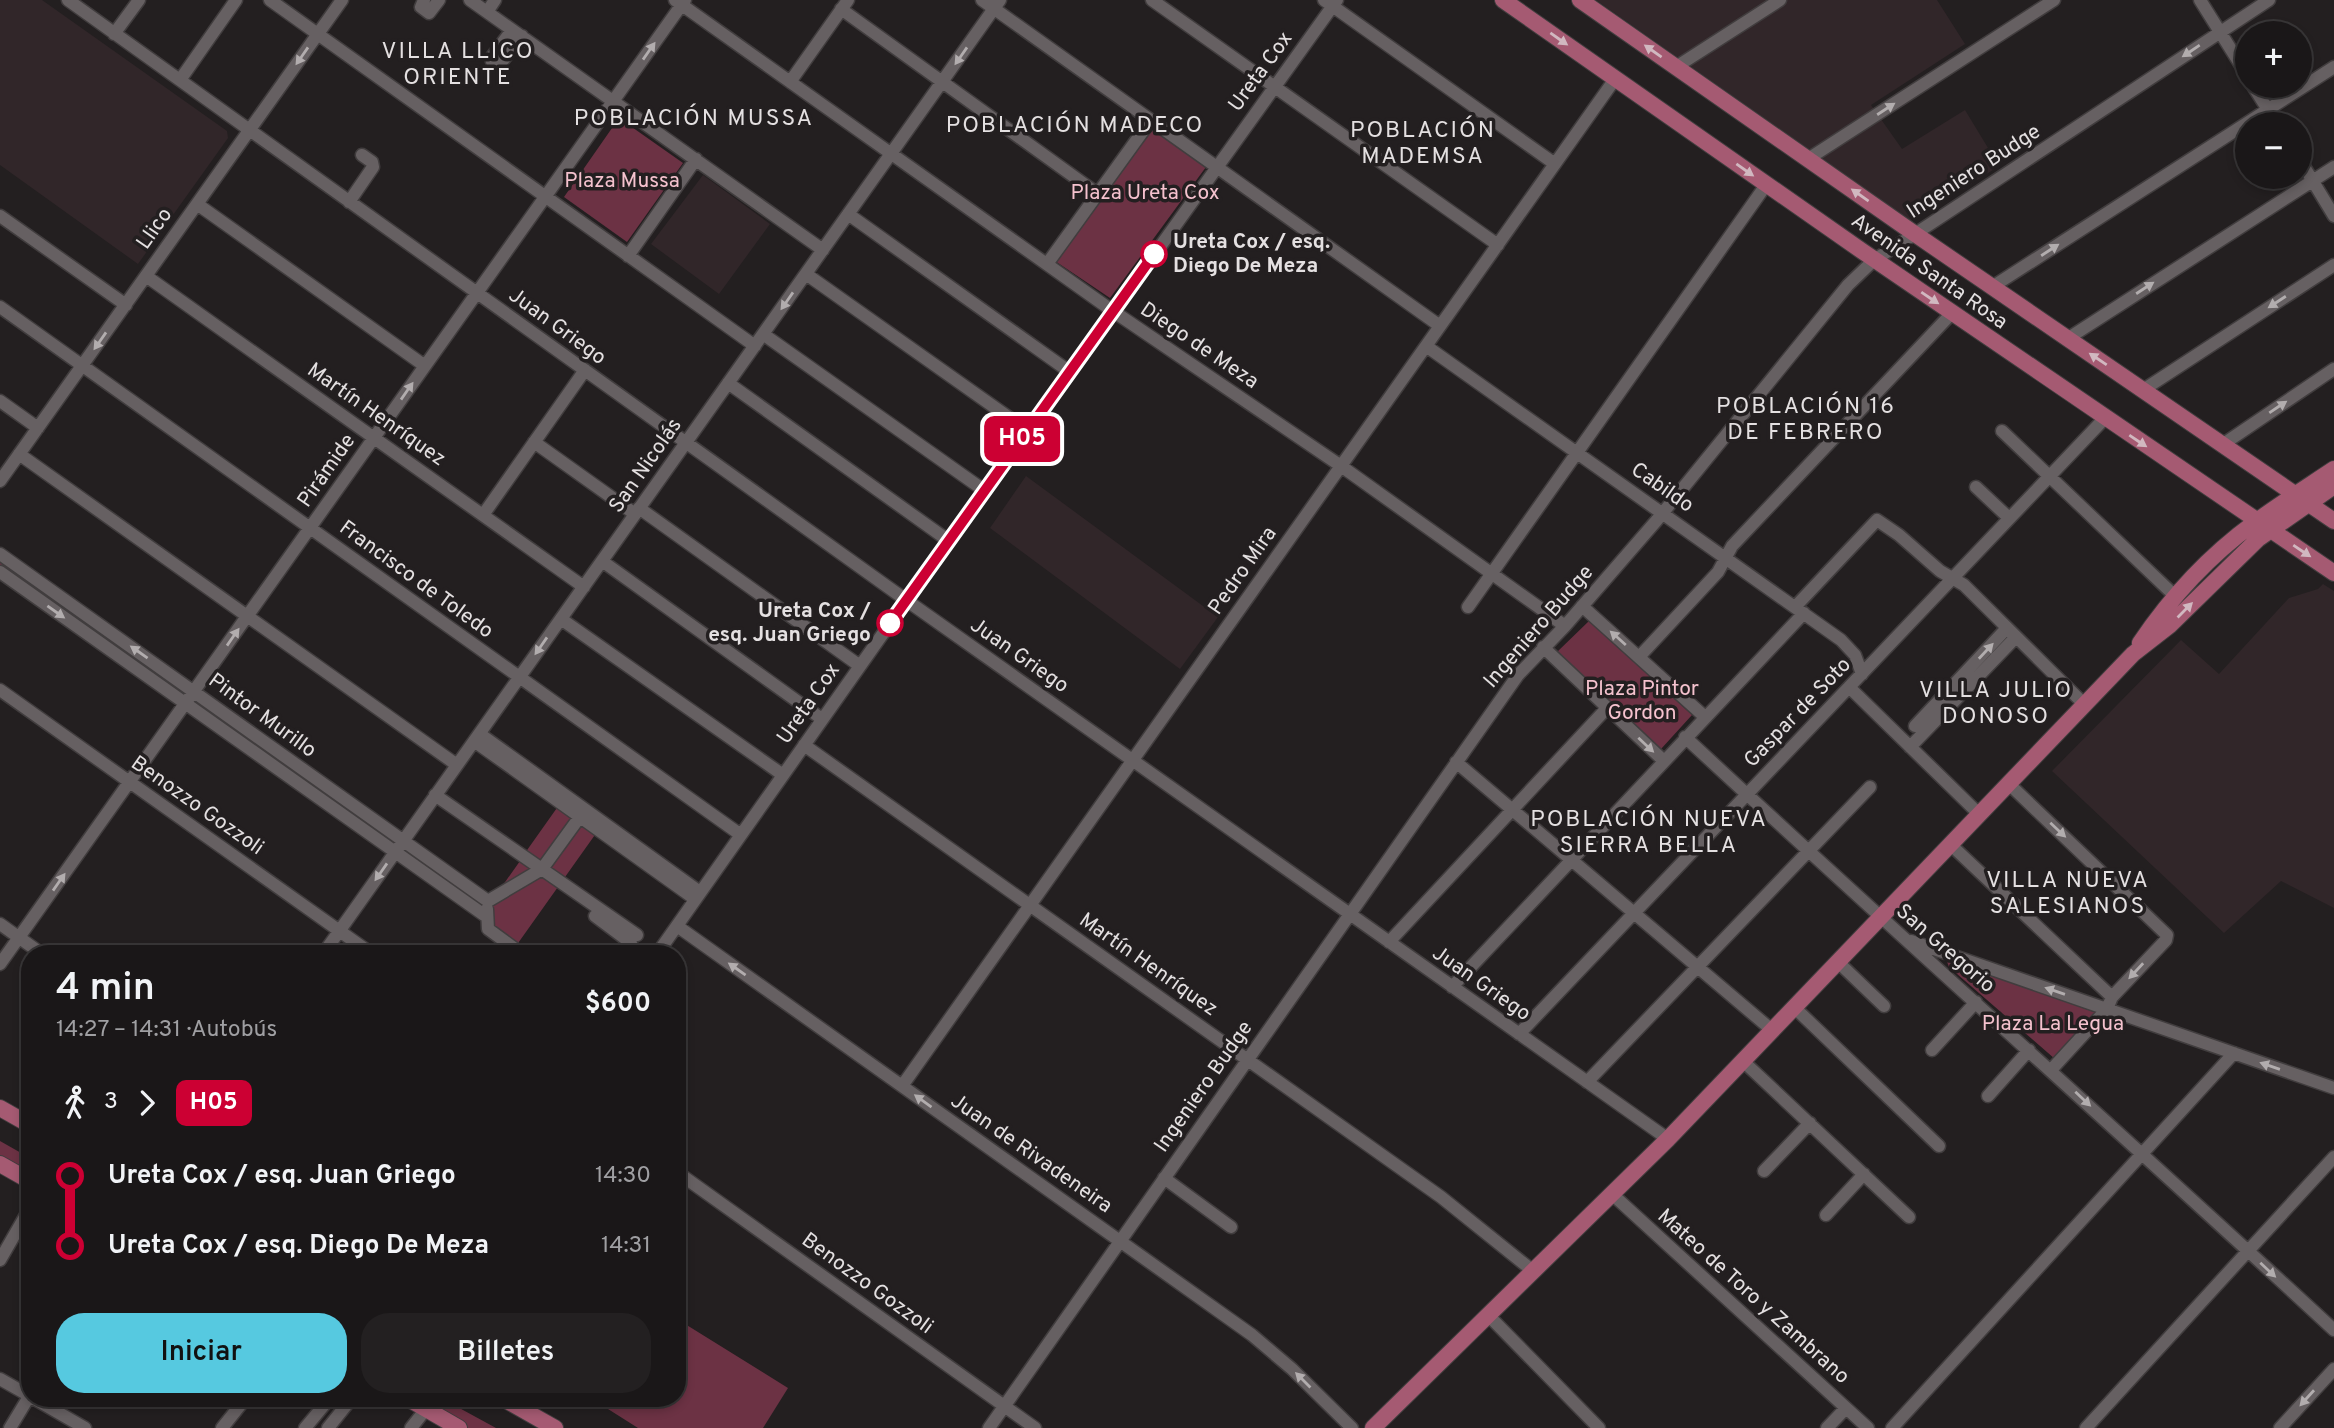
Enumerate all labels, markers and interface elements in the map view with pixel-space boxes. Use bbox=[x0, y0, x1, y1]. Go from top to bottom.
map controls bbox=[2235, 21, 2312, 189]
button: + bbox=[2235, 21, 2312, 98]
street label: Ureta Cox bbox=[1223, 26, 1299, 117]
one-way arrow bbox=[1550, 32, 1568, 46]
district label: VILLA LLICO ORIENTE bbox=[381, 38, 535, 93]
one-way arrow bbox=[642, 42, 656, 60]
one-way arrow bbox=[1644, 44, 1662, 58]
one-way arrow bbox=[2182, 45, 2201, 58]
one-way arrow bbox=[295, 47, 309, 65]
one-way arrow bbox=[954, 47, 968, 65]
one-way arrow bbox=[1876, 102, 1896, 115]
district label: POBLACIÓN MUSSA bbox=[574, 103, 814, 134]
district label: POBLACIÓN MADECO bbox=[946, 110, 1204, 141]
button: − bbox=[2235, 112, 2312, 189]
district label: POBLACIÓN MADEMSA bbox=[1350, 115, 1496, 172]
street label: Ingeniero Budge bbox=[1902, 119, 2046, 225]
one-way arrow bbox=[1736, 163, 1754, 177]
park label: Plaza Mussa bbox=[564, 168, 680, 195]
park label: Plaza Ureta Cox bbox=[1070, 180, 1220, 207]
one-way arrow bbox=[1851, 188, 1869, 202]
street label: Llico bbox=[131, 203, 179, 255]
street label: Avenida Santa Rosa bbox=[1845, 208, 2013, 336]
place label: Ureta Cox / esq. Diego De Meza bbox=[1173, 229, 1330, 280]
marker: Ureta Cox / esq. Diego De Meza bbox=[1141, 241, 1167, 267]
one-way arrow bbox=[2040, 244, 2059, 257]
street label: Juan Griego bbox=[503, 282, 611, 372]
one-way arrow bbox=[2136, 282, 2155, 295]
one-way arrow bbox=[1921, 291, 1939, 305]
one-way arrow bbox=[780, 292, 794, 310]
street label: Diego de Meza bbox=[1134, 296, 1264, 396]
one-way arrow bbox=[2267, 296, 2287, 309]
one-way arrow bbox=[93, 332, 107, 350]
one-way arrow bbox=[2088, 353, 2108, 366]
street label: Martín Henríquez bbox=[301, 357, 451, 473]
one-way arrow bbox=[400, 382, 414, 400]
district label: POBLACIÓN 16 DE FEBRERO bbox=[1716, 391, 1896, 448]
one-way arrow bbox=[2269, 400, 2287, 414]
street label: San Nicolás bbox=[603, 413, 689, 519]
line badge: H05 bbox=[982, 416, 1062, 462]
text: H05 bbox=[998, 424, 1046, 454]
street label: Pirámide bbox=[292, 429, 362, 513]
one-way arrow bbox=[2128, 434, 2148, 447]
street label: Cabildo bbox=[1625, 457, 1699, 519]
street label: Francisco de Toledo bbox=[334, 515, 498, 645]
street label: Pedro Mira bbox=[1203, 521, 1283, 621]
one-way arrow bbox=[2293, 544, 2311, 558]
street label: Ingeniero Budge bbox=[1478, 560, 1600, 694]
place label: Ureta Cox / esq. Juan Griego bbox=[708, 598, 871, 649]
one-way arrow bbox=[2176, 602, 2192, 619]
one-way arrow bbox=[47, 605, 65, 619]
marker: Ureta Cox / esq. Juan Griego bbox=[877, 610, 903, 636]
street label: Juan Griego bbox=[964, 612, 1074, 700]
one-way arrow bbox=[226, 628, 240, 646]
one-way arrow bbox=[1609, 630, 1627, 646]
one-way arrow bbox=[534, 637, 548, 655]
one-way arrow bbox=[1977, 643, 1993, 660]
one-way arrow bbox=[130, 645, 148, 659]
street label: Gaspar de Soto bbox=[1739, 652, 1857, 774]
street label: Ureta Cox bbox=[771, 658, 847, 750]
street label: Pintor Murillo bbox=[202, 668, 322, 764]
park label: Plaza Pintor Gordon bbox=[1585, 676, 1699, 727]
district label: VILLA JULIO DONOSO bbox=[1919, 677, 2073, 732]
one-way arrow bbox=[1637, 736, 1654, 752]
street label: Benozzo Gozzoli bbox=[125, 750, 269, 862]
district label: POBLACIÓN NUEVA SIERRA BELLA bbox=[1530, 804, 1768, 861]
one-way arrow bbox=[2049, 822, 2067, 838]
one-way arrow bbox=[374, 863, 388, 881]
district label: VILLA NUEVA SALESIANOS bbox=[1986, 867, 2150, 922]
one-way arrow bbox=[52, 873, 66, 891]
street label: San Gregorio bbox=[1890, 899, 2000, 999]
street label: Martín Henríquez bbox=[1073, 907, 1223, 1023]
street label: Juan Griego bbox=[1426, 940, 1536, 1028]
one-way arrow bbox=[728, 962, 746, 976]
one-way arrow bbox=[2129, 962, 2145, 979]
text: 4 min bbox=[56, 965, 155, 1014]
one-way arrow bbox=[2044, 985, 2065, 996]
text: $600 bbox=[585, 988, 651, 1021]
park label: Plaza La Legua bbox=[1982, 1011, 2124, 1038]
text: 14:27 – 14:31 · Autobús bbox=[56, 1016, 277, 1045]
street label: Ingeniero Budge bbox=[1149, 1016, 1259, 1158]
one-way arrow bbox=[2259, 1060, 2280, 1071]
icon: walk bbox=[56, 1084, 94, 1122]
icon: forward bbox=[128, 1084, 166, 1122]
text: 3 bbox=[104, 1088, 118, 1117]
text: H05 bbox=[190, 1088, 238, 1118]
street label: Juan de Rivadeneira bbox=[945, 1088, 1117, 1220]
one-way arrow bbox=[2074, 1091, 2092, 1107]
one-way arrow bbox=[914, 1094, 932, 1108]
text: Ureta Cox / esq. Juan Griego bbox=[108, 1160, 456, 1193]
text: 14:30 bbox=[595, 1162, 651, 1191]
street label: Mateo de Toro y Zambrano bbox=[1651, 1203, 1855, 1391]
street label: Benozzo Gozzoli bbox=[796, 1227, 938, 1341]
text: Ureta Cox / esq. Diego De Meza bbox=[108, 1230, 489, 1263]
text: 14:31 bbox=[601, 1232, 651, 1261]
one-way arrow bbox=[2259, 1261, 2276, 1277]
button: Iniciar bbox=[56, 1313, 347, 1393]
button: Billetes bbox=[361, 1313, 651, 1393]
one-way arrow bbox=[1296, 1372, 1312, 1389]
one-way arrow bbox=[2299, 1389, 2315, 1407]

